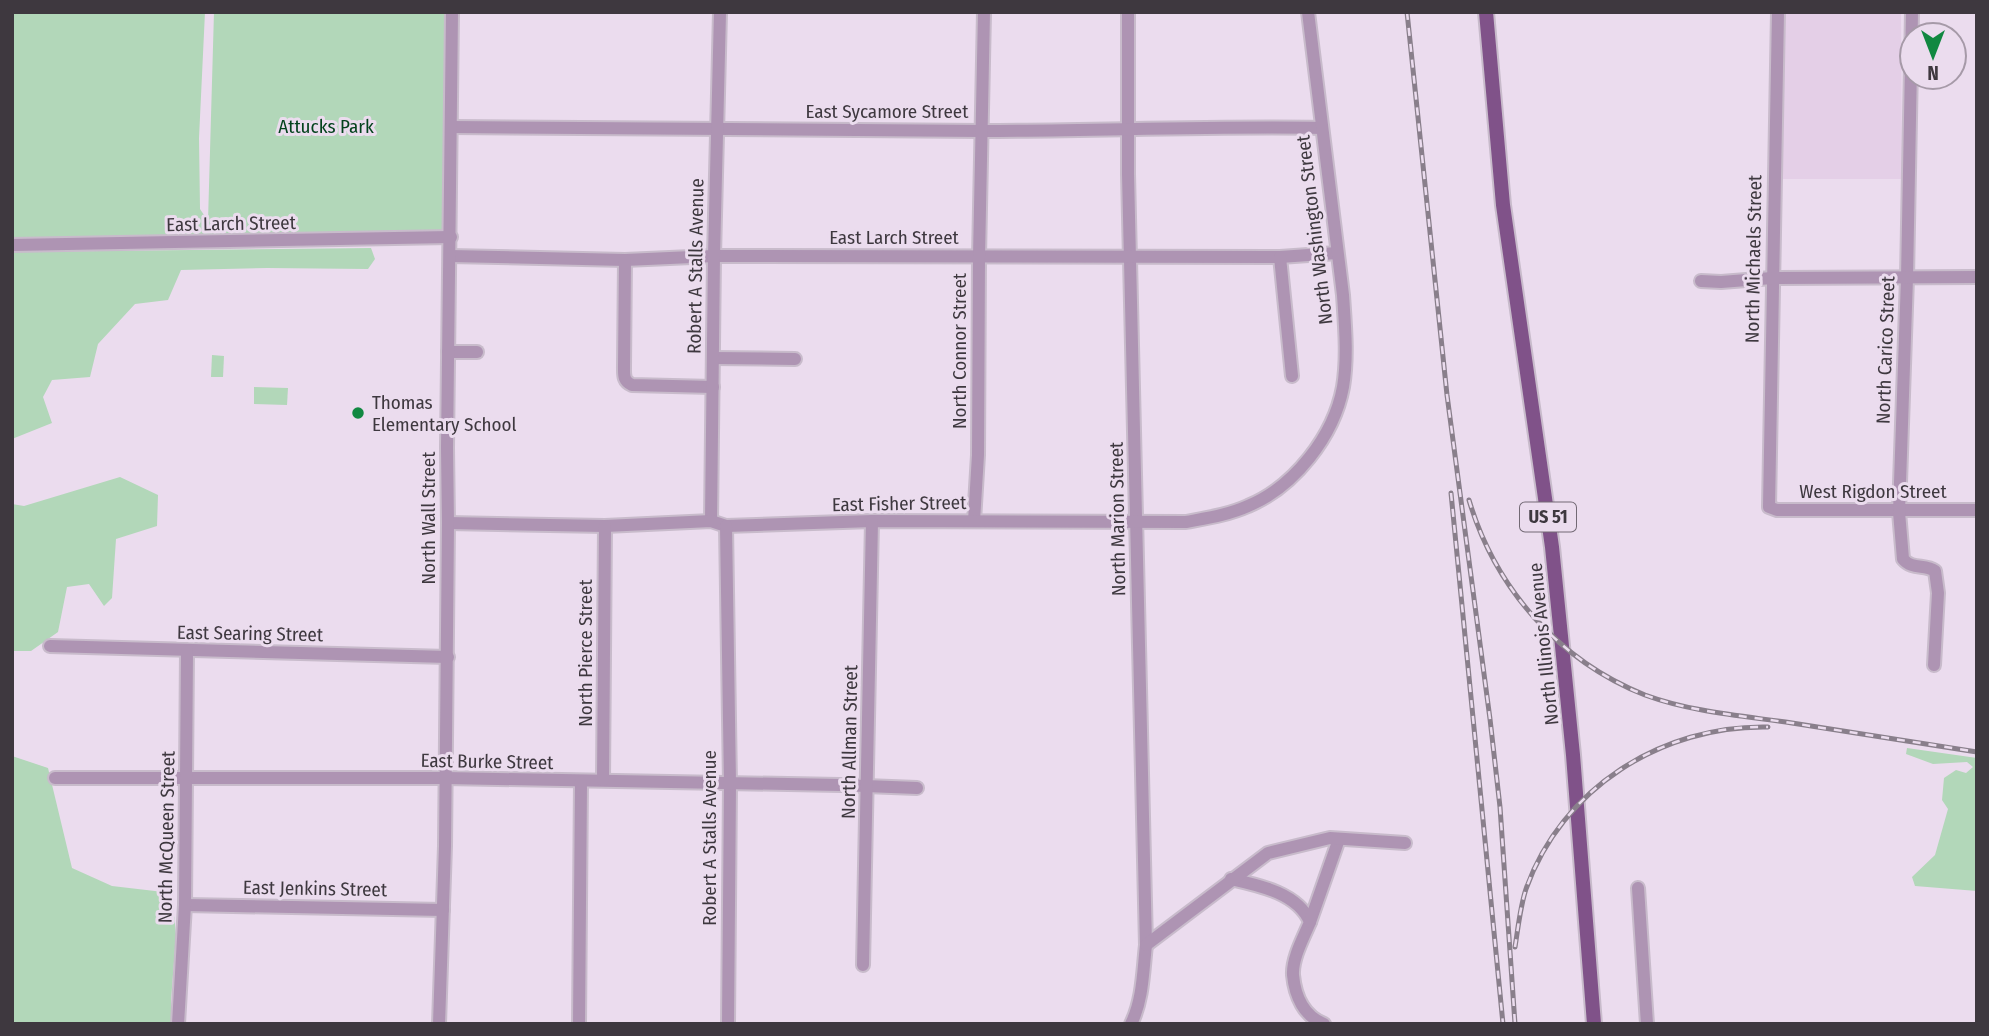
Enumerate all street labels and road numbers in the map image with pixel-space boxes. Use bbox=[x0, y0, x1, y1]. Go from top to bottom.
street label: East Sycamore Street bbox=[806, 100, 969, 123]
street label: North Washington Street bbox=[1291, 133, 1338, 326]
street label: North Michaels Street bbox=[1741, 174, 1766, 343]
street label: Robert A Stalls Avenue bbox=[682, 178, 709, 354]
street label: East Larch Street bbox=[166, 211, 297, 236]
street label: East Larch Street bbox=[829, 226, 960, 249]
street label: North Connor Street bbox=[948, 272, 971, 429]
street label: North Carico Street bbox=[1871, 275, 1900, 424]
street label: North Marion Street bbox=[1105, 441, 1130, 596]
street label: North Wall Street bbox=[417, 451, 440, 584]
street label: West Rigdon Street bbox=[1799, 480, 1947, 503]
street label: East Fisher Street bbox=[832, 491, 967, 516]
road number: US 51 bbox=[1520, 503, 1576, 532]
street label: North Illinois Avenue bbox=[1524, 562, 1563, 726]
street label: North Pierce Street bbox=[574, 579, 597, 727]
street label: East Searing Street bbox=[177, 621, 324, 646]
street label: North Allman Street bbox=[837, 664, 862, 819]
street label: East Burke Street bbox=[420, 749, 554, 774]
street label: North McQueen Street bbox=[153, 750, 180, 923]
street label: Robert A Stalls Avenue bbox=[698, 750, 721, 926]
street label: East Jenkins Street bbox=[243, 876, 388, 901]

